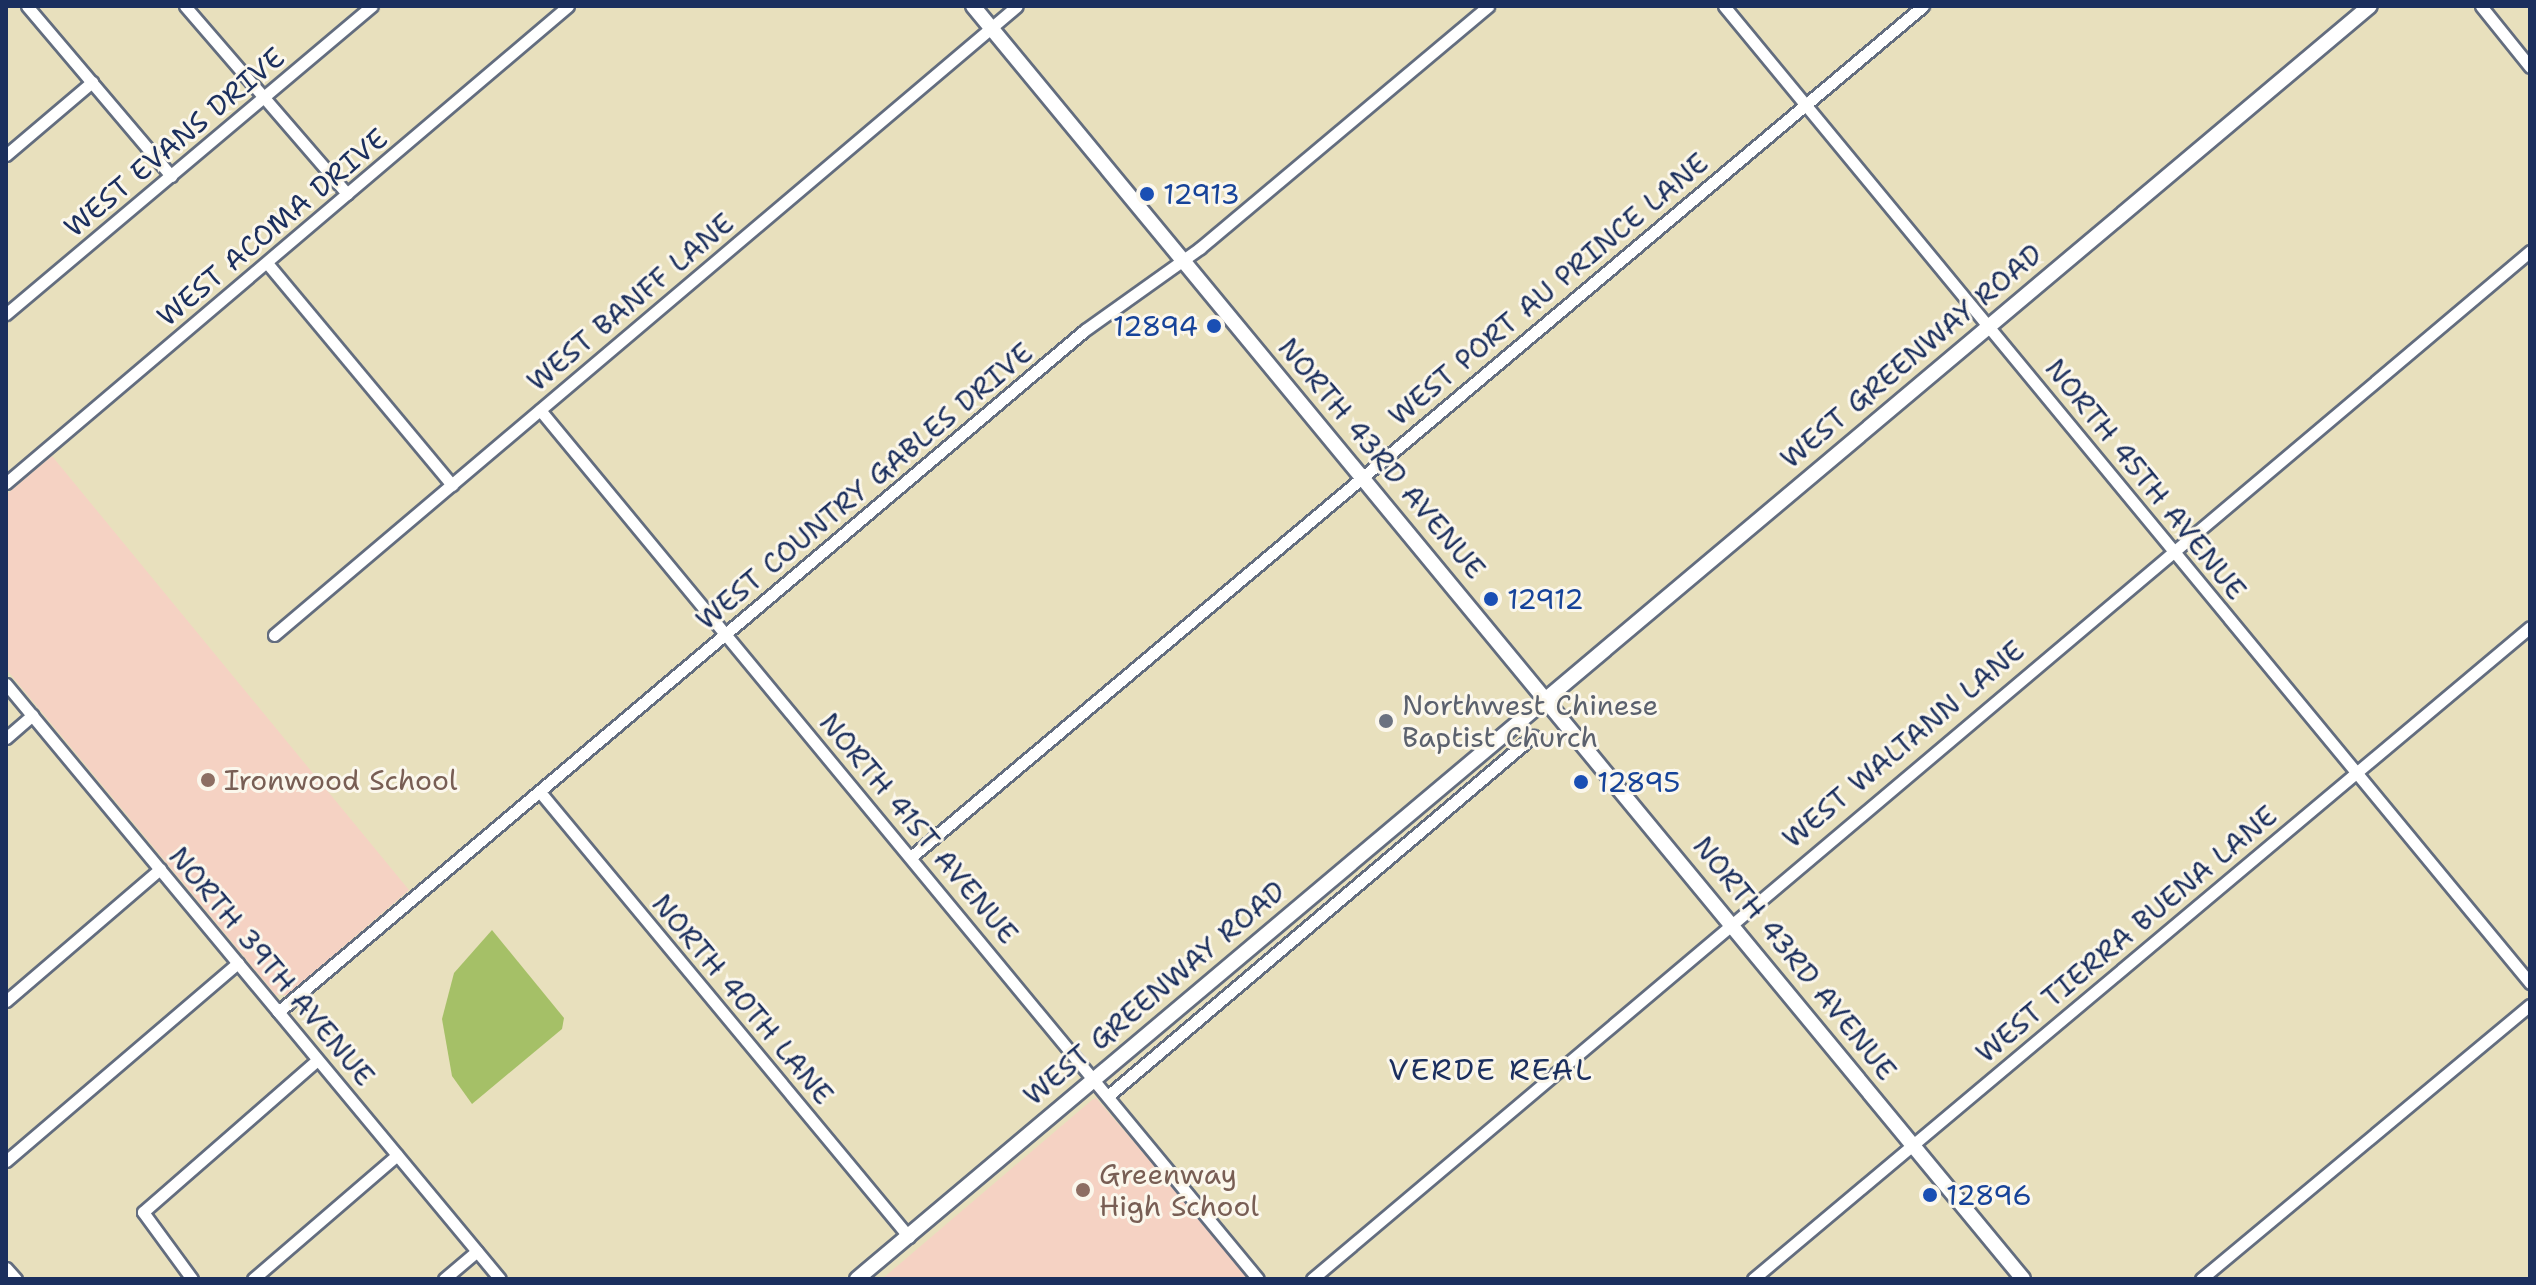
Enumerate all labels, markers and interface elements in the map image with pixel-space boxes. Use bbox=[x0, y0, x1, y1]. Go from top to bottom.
street label: WEST EVANS DRIVE bbox=[57, 40, 291, 244]
street label: WEST ACOMA DRIVE bbox=[150, 121, 394, 333]
street label: WEST PORT AU PRINCE LANE bbox=[1382, 146, 1714, 432]
place label: 12913 bbox=[1163, 177, 1240, 211]
marker: 12913 bbox=[1138, 185, 1156, 203]
street label: WEST BANFF LANE bbox=[520, 206, 740, 398]
street label: WEST GREENWAY ROAD bbox=[1773, 237, 2049, 475]
place label: 12894 bbox=[1113, 309, 1198, 343]
marker: 12894 bbox=[1205, 317, 1223, 335]
street label: NORTH 43RD AVENUE bbox=[1271, 331, 1493, 585]
street label: WEST COUNTRY GABLES DRIVE bbox=[689, 335, 1039, 637]
street label: NORTH 45TH AVENUE bbox=[2038, 352, 2254, 606]
place label: 12912 bbox=[1507, 582, 1584, 616]
marker: 12912 bbox=[1482, 590, 1500, 608]
street label: WEST WALTANN LANE bbox=[1775, 633, 2031, 855]
place label: Northwest Chinese Baptist Church bbox=[1402, 688, 1658, 754]
street label: NORTH 41ST AVENUE bbox=[813, 706, 1025, 950]
marker: Northwest Chinese Baptist Church bbox=[1377, 712, 1395, 730]
place label: Ironwood School bbox=[224, 763, 457, 797]
place label: 12895 bbox=[1597, 765, 1681, 799]
marker: Ironwood School bbox=[199, 771, 217, 789]
marker: 12895 bbox=[1572, 773, 1590, 791]
street label: WEST TIERRA BUENA LANE bbox=[1969, 798, 2283, 1070]
street label: NORTH 43RD AVENUE bbox=[1686, 829, 1904, 1087]
street label: NORTH 39TH AVENUE bbox=[162, 840, 382, 1092]
street label: WEST GREENWAY ROAD bbox=[1016, 874, 1292, 1112]
street label: NORTH 40TH LANE bbox=[645, 887, 841, 1111]
district label: VERDE REAL bbox=[1388, 1052, 1594, 1088]
place label: Greenway High School bbox=[1099, 1157, 1259, 1223]
place label: 12896 bbox=[1946, 1178, 2032, 1212]
marker: Greenway High School bbox=[1074, 1181, 1092, 1199]
marker: 12896 bbox=[1921, 1186, 1939, 1204]

